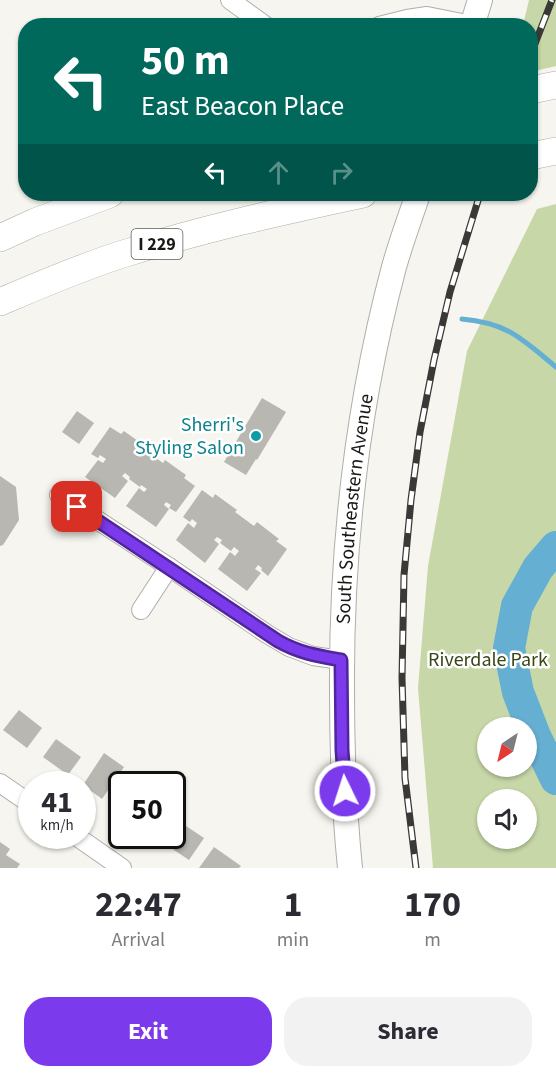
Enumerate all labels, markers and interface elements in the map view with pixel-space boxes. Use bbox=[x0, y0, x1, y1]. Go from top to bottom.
text: 50 m bbox=[141, 31, 230, 91]
icon: left bbox=[42, 42, 120, 120]
text: East Beacon Place bbox=[141, 87, 344, 126]
icon: left bbox=[199, 156, 232, 189]
icon: ahead bbox=[262, 156, 295, 189]
icon: right bbox=[325, 156, 358, 189]
road number: I 229 bbox=[132, 229, 182, 259]
street label: South Southeastern Avenue bbox=[330, 391, 381, 625]
place label: Sherri's Styling Salon bbox=[135, 411, 244, 462]
marker: Sherri's Styling Salon bbox=[249, 429, 263, 443]
pin bbox=[51, 481, 102, 532]
icon: arrive bbox=[60, 490, 93, 523]
park label: Riverdale Park bbox=[428, 646, 548, 674]
north arrow bbox=[477, 717, 537, 777]
map controls bbox=[477, 717, 537, 849]
position arrow bbox=[313, 759, 377, 823]
speed limit sign: 50 bbox=[108, 771, 186, 849]
text: 41 bbox=[41, 781, 73, 824]
button: sound bbox=[477, 789, 537, 849]
text: km/h bbox=[40, 815, 74, 836]
text: 22:47 bbox=[95, 879, 182, 930]
text: 1 bbox=[283, 879, 302, 930]
text: 170 bbox=[404, 879, 461, 930]
text: Arrival bbox=[111, 926, 165, 954]
text: min bbox=[277, 926, 309, 954]
text: m bbox=[424, 926, 441, 954]
button: Exit bbox=[24, 997, 272, 1066]
button: Share bbox=[284, 997, 532, 1066]

